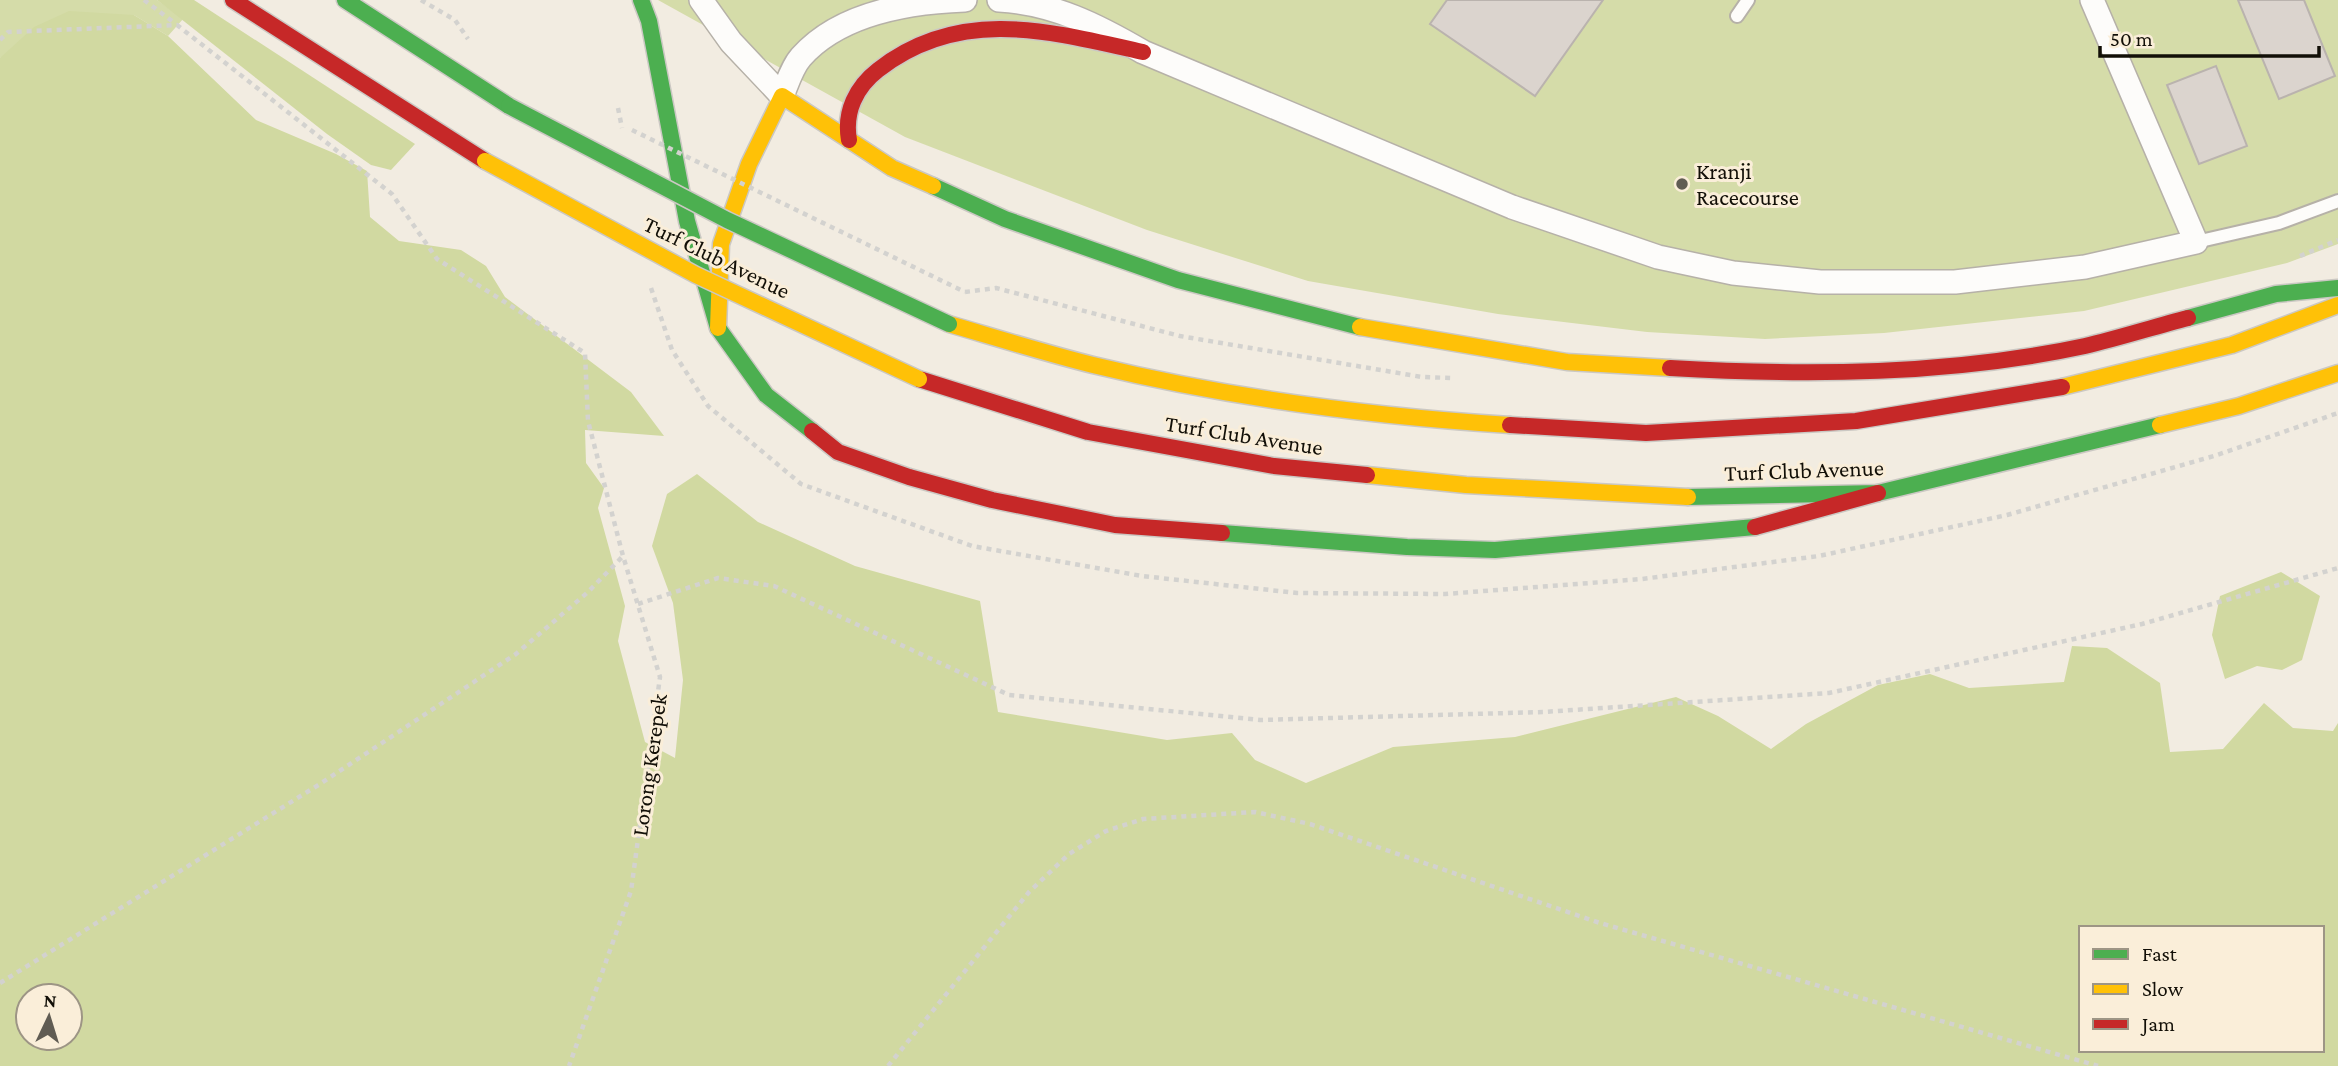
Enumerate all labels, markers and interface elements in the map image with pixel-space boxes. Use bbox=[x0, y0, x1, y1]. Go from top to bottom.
scale bar bbox=[2100, 14, 2319, 58]
text: 50 m bbox=[2110, 27, 2153, 51]
place label: Kranji Racecourse bbox=[1696, 158, 1799, 210]
marker: Kranji Racecourse bbox=[1674, 176, 1690, 192]
street label: Turf Club Avenue bbox=[640, 210, 794, 304]
street label: Turf Club Avenue bbox=[1163, 410, 1325, 460]
street label: Turf Club Avenue bbox=[1724, 454, 1884, 486]
street label: Lorong Kerepek bbox=[626, 692, 672, 838]
legend bbox=[2079, 926, 2324, 1052]
text: Fast bbox=[2142, 942, 2178, 966]
text: Slow bbox=[2142, 977, 2184, 1001]
north arrow bbox=[14, 982, 84, 1052]
text: N bbox=[43, 990, 57, 1011]
text: Jam bbox=[2140, 1012, 2175, 1036]

